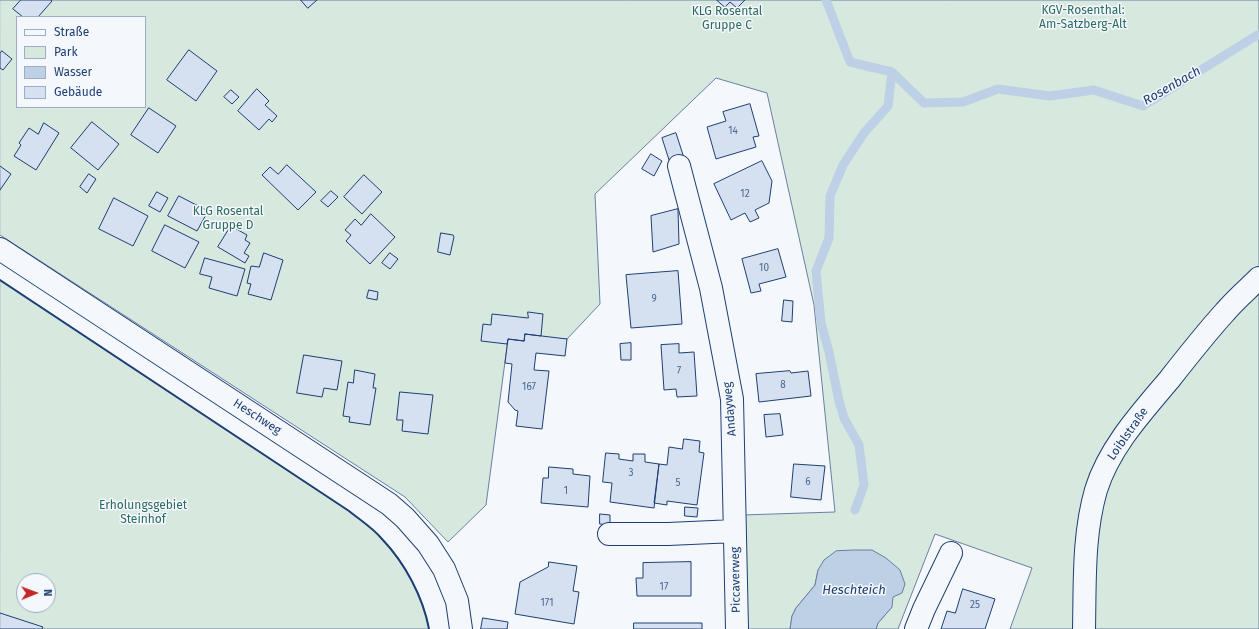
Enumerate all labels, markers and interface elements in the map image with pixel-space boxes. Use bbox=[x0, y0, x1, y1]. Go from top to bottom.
park label: KGV-Rosenthal: Am-Satzberg-Alt bbox=[1039, 4, 1127, 32]
park label: KLG Rosental Gruppe C bbox=[692, 5, 762, 33]
legend bbox=[16, 16, 146, 108]
text: Straße bbox=[54, 25, 89, 39]
text: Park bbox=[54, 45, 78, 59]
water label: Rosenbach bbox=[1140, 63, 1204, 109]
text: Wasser bbox=[54, 65, 92, 79]
text: Gebäude bbox=[54, 85, 102, 99]
house number: 14 bbox=[728, 125, 738, 137]
house number: 12 bbox=[740, 188, 750, 200]
park label: KLG Rosental Gruppe D bbox=[193, 205, 263, 233]
house number: 10 bbox=[759, 262, 769, 274]
house number: 9 bbox=[651, 293, 657, 305]
house number: 7 bbox=[677, 365, 681, 377]
house number: 8 bbox=[780, 379, 786, 391]
house number: 167 bbox=[522, 381, 536, 393]
street label: Andayweg bbox=[720, 381, 740, 437]
street label: Heschweg bbox=[230, 396, 284, 438]
street label: Loiblstraße bbox=[1105, 405, 1151, 463]
house number: 3 bbox=[629, 467, 633, 479]
house number: 6 bbox=[805, 476, 811, 488]
house number: 5 bbox=[675, 477, 681, 489]
house number: 1 bbox=[564, 485, 568, 497]
park label: Erholungsgebiet Steinhof bbox=[99, 499, 187, 527]
street label: Piccaverweg bbox=[728, 547, 744, 613]
north arrow bbox=[16, 573, 56, 613]
house number: 17 bbox=[660, 581, 668, 593]
water label: Heschteich bbox=[822, 582, 886, 598]
text: N bbox=[41, 589, 54, 597]
house number: 171 bbox=[541, 597, 553, 609]
house number: 25 bbox=[970, 599, 980, 611]

